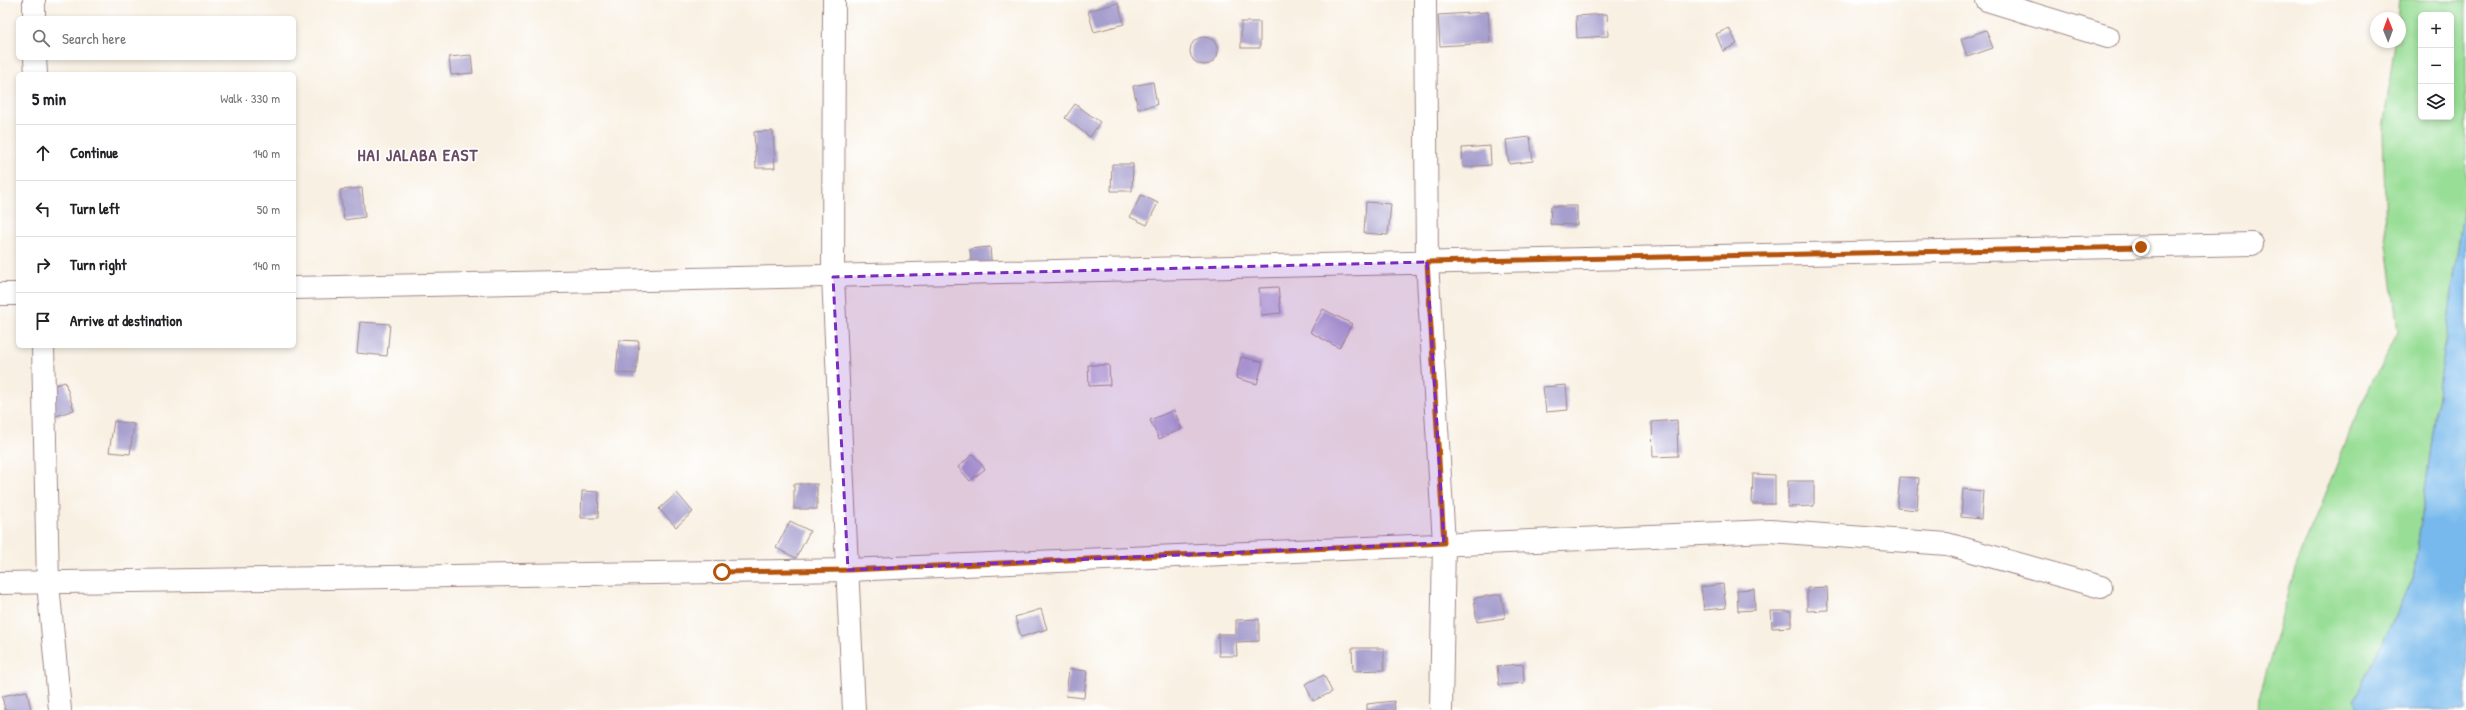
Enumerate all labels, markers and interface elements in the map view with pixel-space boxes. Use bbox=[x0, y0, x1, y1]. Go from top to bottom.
north arrow bbox=[2370, 12, 2406, 48]
map controls bbox=[2418, 12, 2454, 120]
button: + bbox=[2418, 12, 2454, 48]
search box bbox=[16, 16, 296, 60]
icon: search bbox=[30, 27, 52, 49]
text: Search here bbox=[62, 28, 126, 49]
button: − bbox=[2418, 48, 2454, 84]
button: layers bbox=[2418, 84, 2454, 120]
text: 5 min bbox=[32, 87, 66, 110]
text: Walk · 330 m bbox=[220, 89, 280, 107]
icon: ahead bbox=[32, 142, 54, 164]
text: Continue bbox=[70, 142, 118, 163]
district label: HAI JALABA EAST bbox=[358, 143, 478, 166]
text: 140 m bbox=[253, 144, 280, 162]
icon: left bbox=[32, 198, 54, 220]
text: Turn left bbox=[70, 198, 120, 219]
text: 50 m bbox=[257, 200, 280, 218]
route end bbox=[2132, 238, 2150, 256]
icon: right bbox=[32, 254, 54, 276]
text: Turn right bbox=[70, 254, 126, 275]
text: 140 m bbox=[253, 256, 280, 274]
icon: arrive bbox=[32, 310, 54, 332]
text: Arrive at destination bbox=[70, 310, 182, 331]
route start bbox=[713, 563, 731, 581]

